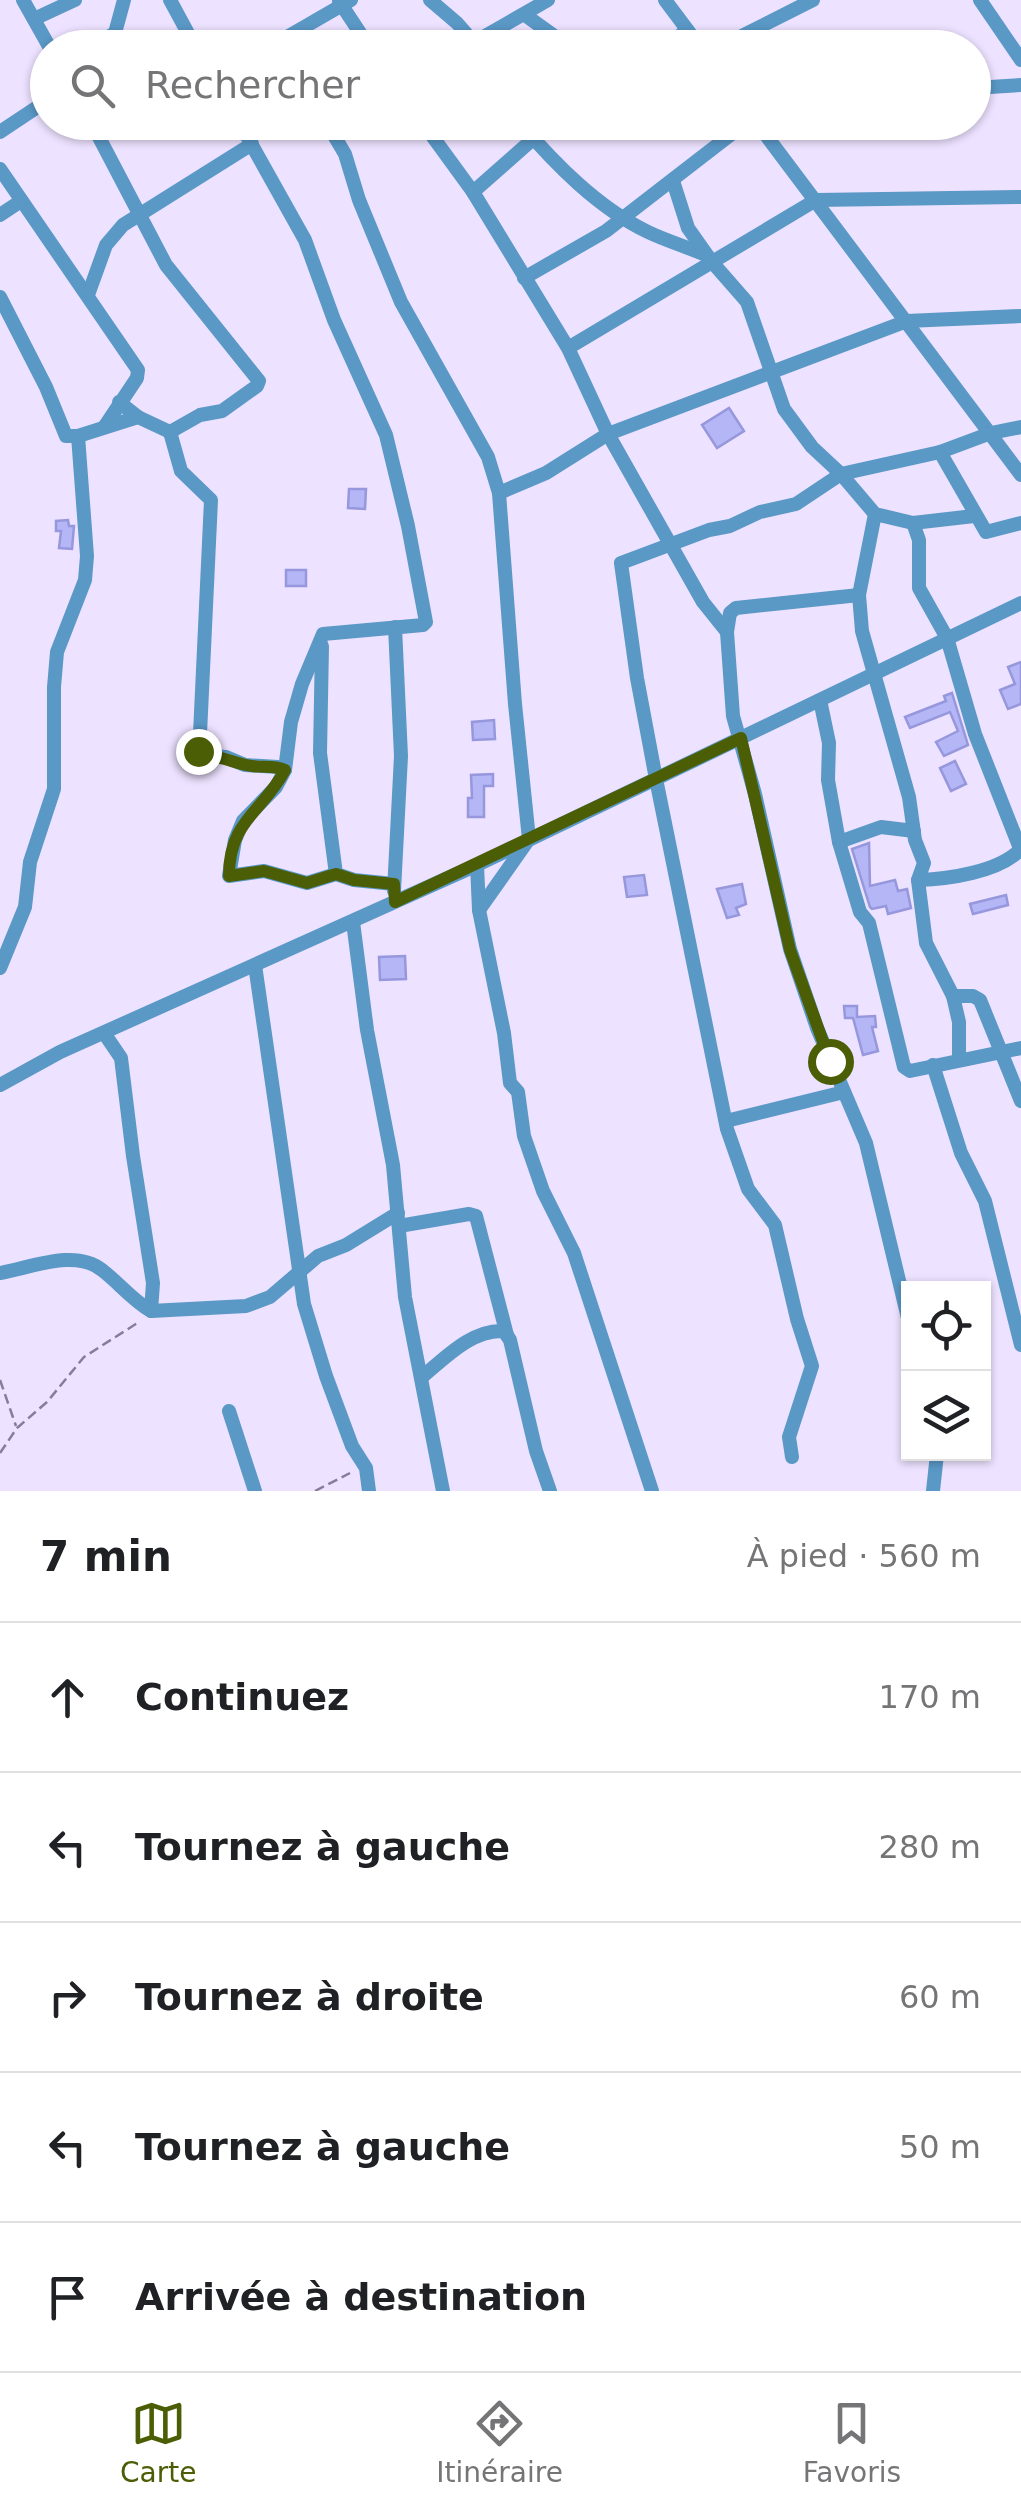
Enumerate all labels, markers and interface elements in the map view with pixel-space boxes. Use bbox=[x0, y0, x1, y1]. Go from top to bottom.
search box bbox=[30, 30, 991, 140]
icon: search bbox=[65, 58, 120, 113]
text: Rechercher bbox=[145, 63, 360, 107]
route end bbox=[176, 729, 222, 775]
route start bbox=[808, 1039, 854, 1085]
map controls bbox=[901, 1281, 991, 1461]
button: locate bbox=[901, 1281, 991, 1371]
button: layers bbox=[901, 1371, 991, 1461]
text: 7 min bbox=[40, 1532, 172, 1581]
text: À pied · 560 m bbox=[747, 1537, 981, 1575]
icon: ahead bbox=[40, 1670, 95, 1725]
text: Continuez bbox=[135, 1675, 349, 1719]
text: 170 m bbox=[879, 1678, 981, 1716]
icon: left bbox=[40, 1820, 95, 1875]
text: Tournez à gauche bbox=[135, 1825, 510, 1869]
text: 280 m bbox=[879, 1828, 981, 1866]
icon: right bbox=[40, 1970, 95, 2025]
text: Tournez à droite bbox=[135, 1975, 484, 2019]
text: 60 m bbox=[899, 1978, 981, 2016]
icon: left bbox=[40, 2120, 95, 2175]
text: Tournez à gauche bbox=[135, 2125, 510, 2169]
text: 50 m bbox=[899, 2128, 981, 2166]
icon: arrive bbox=[40, 2270, 95, 2325]
text: Arrivée à destination bbox=[135, 2275, 587, 2319]
tab: Carte bbox=[120, 2396, 196, 2489]
tab: Itinéraire bbox=[436, 2396, 563, 2489]
tab: Favoris bbox=[803, 2396, 901, 2489]

